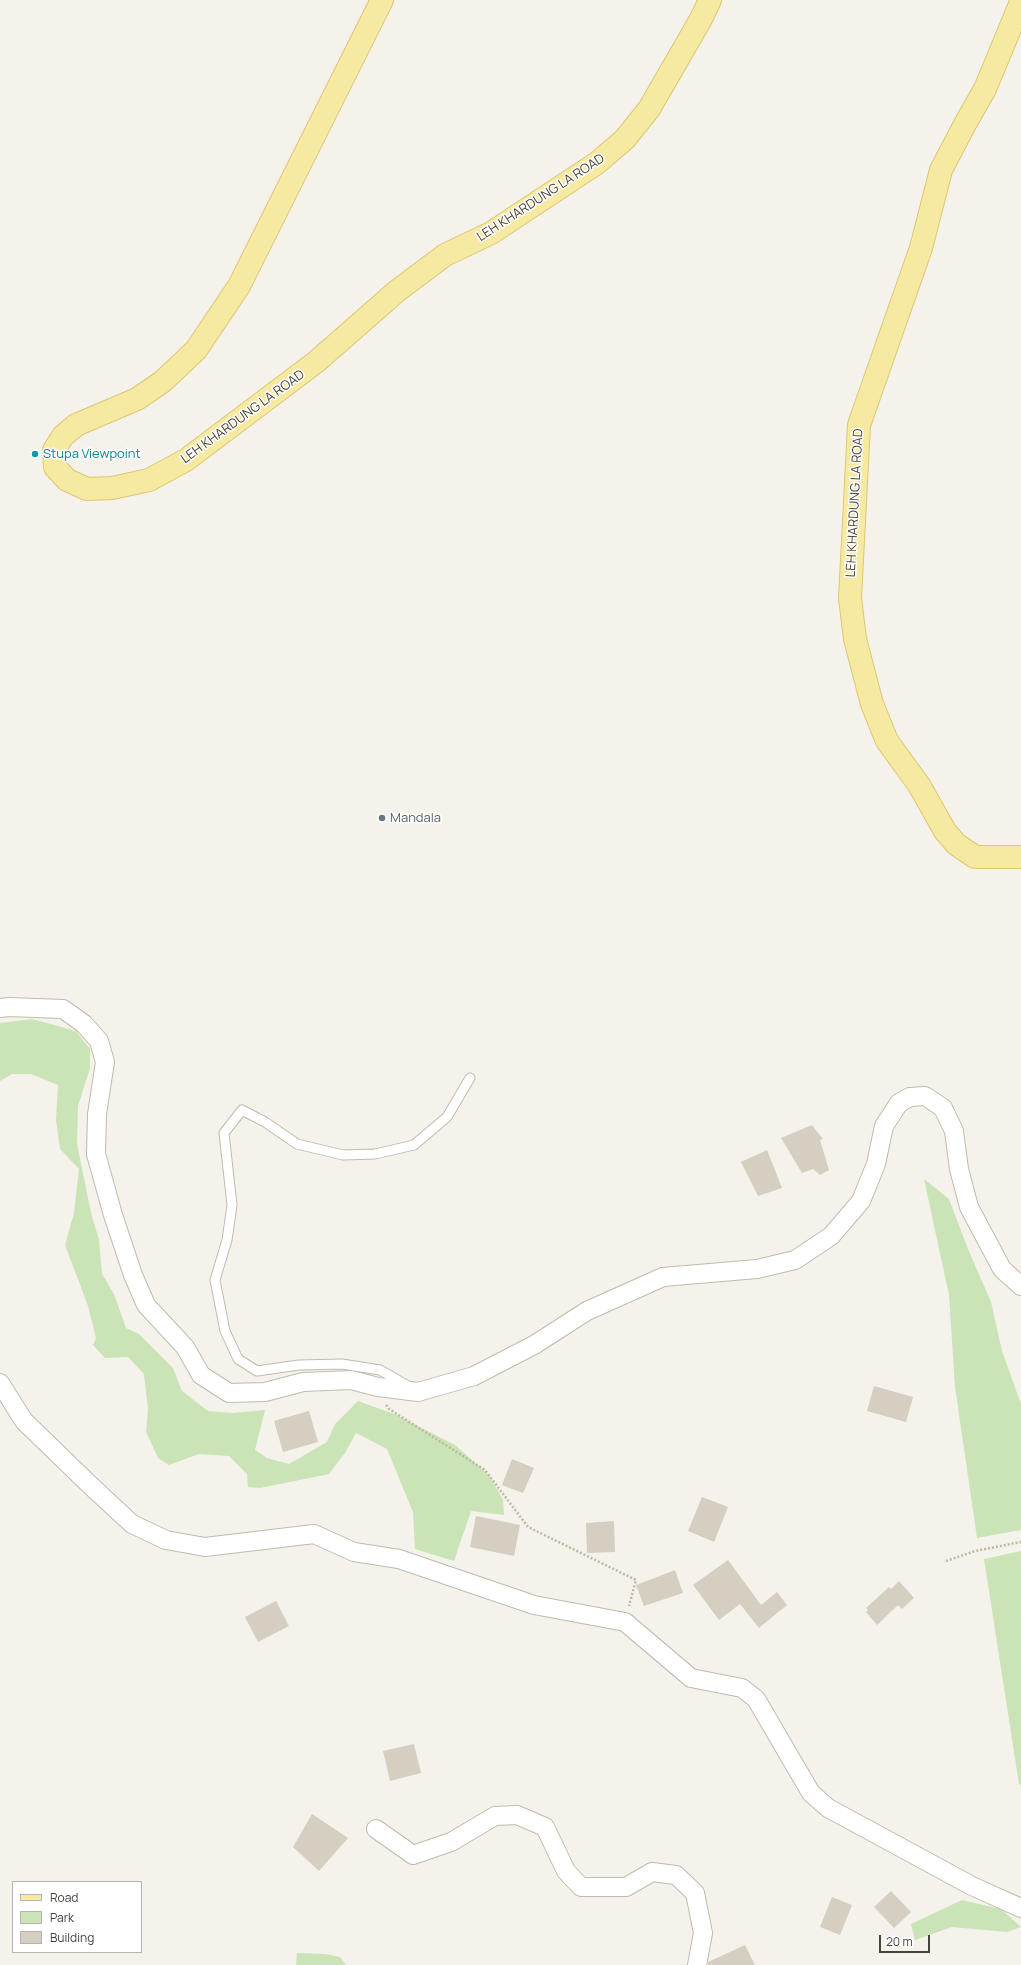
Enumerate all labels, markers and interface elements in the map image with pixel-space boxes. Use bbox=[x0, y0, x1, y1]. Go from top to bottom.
street label: LEH KHARDUNG LA ROAD bbox=[474, 151, 608, 245]
street label: LEH KHARDUNG LA ROAD bbox=[178, 367, 308, 467]
street label: LEH KHARDUNG LA ROAD bbox=[843, 428, 867, 578]
place label: Stupa Viewpoint bbox=[43, 446, 141, 462]
marker: Stupa Viewpoint bbox=[30, 449, 40, 459]
place label: Mandala bbox=[390, 810, 441, 826]
marker: Mandala bbox=[377, 813, 387, 823]
legend bbox=[12, 1881, 142, 1953]
text: Road bbox=[50, 1889, 78, 1906]
text: Park bbox=[50, 1909, 74, 1926]
scale bar bbox=[881, 1927, 932, 1953]
text: Building bbox=[50, 1929, 94, 1946]
text: 20 m bbox=[886, 1933, 913, 1950]

